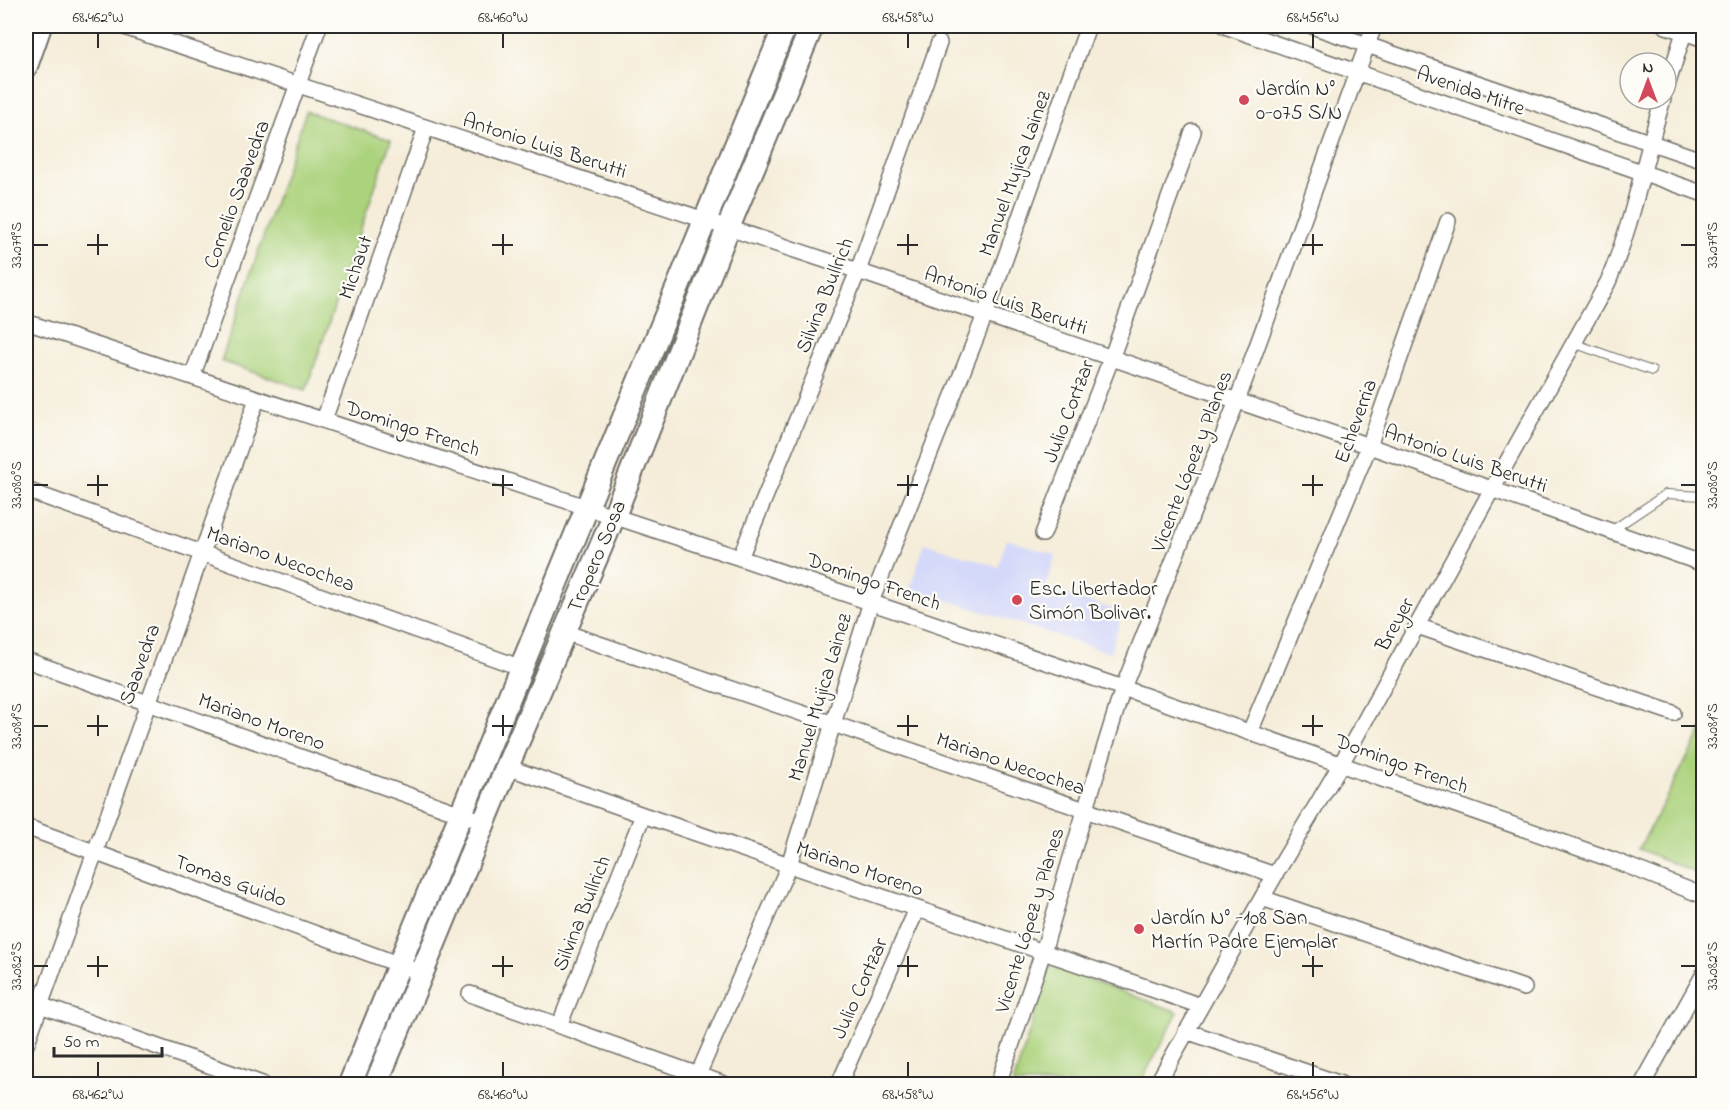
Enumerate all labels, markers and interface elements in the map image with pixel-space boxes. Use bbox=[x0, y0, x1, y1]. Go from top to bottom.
text: 68.462°W bbox=[72, 7, 124, 29]
text: 68.460°W bbox=[478, 7, 528, 29]
text: 68.458°W bbox=[882, 7, 934, 29]
text: 68.456°W bbox=[1287, 7, 1339, 29]
north arrow bbox=[1618, 51, 1678, 111]
text: N bbox=[1643, 56, 1654, 80]
street label: Avenida Mitre bbox=[1412, 59, 1529, 125]
place label: Jardín N° 0-075 S/N bbox=[1256, 75, 1342, 129]
street label: Manuel Mujica Lainez bbox=[972, 86, 1060, 261]
marker: Jardín N° 0-075 S/N bbox=[1237, 93, 1251, 107]
street label: Antonio Luis Berutti bbox=[458, 106, 630, 188]
street label: Cornelio Saavedra bbox=[197, 116, 279, 273]
text: 33.079°S bbox=[6, 221, 28, 268]
text: 33.079°S bbox=[1702, 221, 1724, 268]
street label: Michaut bbox=[332, 231, 382, 304]
street label: Silvina Bullrich bbox=[789, 233, 863, 358]
street label: Antonio Luis Berutti bbox=[920, 260, 1091, 344]
street label: Julio Cortzar bbox=[1036, 355, 1103, 468]
street label: Vicente López y Planes bbox=[1144, 367, 1243, 558]
street label: Echeverria bbox=[1328, 375, 1386, 468]
street label: Domingo French bbox=[340, 394, 484, 468]
street label: Antonio Luis Berutti bbox=[1380, 418, 1551, 502]
text: 33.080°S bbox=[6, 461, 28, 509]
text: 33.080°S bbox=[1702, 461, 1724, 509]
street label: Tropero Sosa bbox=[561, 496, 635, 618]
street label: Mariano Necochea bbox=[202, 519, 359, 601]
street label: Domingo French bbox=[801, 546, 944, 622]
place label: Esc. Libertador Simón Bolivar. bbox=[1029, 575, 1158, 629]
street label: Breyer bbox=[1368, 592, 1425, 659]
marker: Esc. Libertador Simón Bolivar. bbox=[1010, 593, 1024, 607]
street label: Manuel Mujica Lainez bbox=[781, 610, 861, 785]
street label: Saavedra bbox=[112, 620, 169, 709]
street label: Mariano Moreno bbox=[194, 686, 329, 760]
text: 33.081°S bbox=[6, 703, 28, 749]
text: 33.081°S bbox=[1702, 703, 1724, 749]
street label: Mariano Necochea bbox=[932, 725, 1089, 804]
street label: Domingo French bbox=[1329, 727, 1472, 805]
street label: Vicente López y Planes bbox=[988, 824, 1075, 1018]
street label: Mariano Moreno bbox=[792, 834, 927, 906]
street label: Tomas Guido bbox=[170, 848, 291, 916]
street label: Silvina Bullrich bbox=[546, 851, 620, 976]
place label: Jardín N° -108 San Martín Padre Ejemplar bbox=[1151, 904, 1339, 958]
marker: Jardín N° -108 San Martín Padre Ejemplar bbox=[1132, 922, 1146, 936]
street label: Julio Cortzar bbox=[825, 933, 897, 1044]
text: 33.082°S bbox=[6, 941, 28, 990]
text: 33.082°S bbox=[1702, 941, 1724, 990]
scale bar bbox=[54, 1020, 162, 1058]
text: 50 m bbox=[63, 1030, 100, 1056]
text: 68.462°W bbox=[72, 1084, 124, 1106]
text: 68.460°W bbox=[478, 1084, 528, 1106]
text: 68.458°W bbox=[882, 1084, 934, 1106]
text: 68.456°W bbox=[1287, 1084, 1339, 1106]

